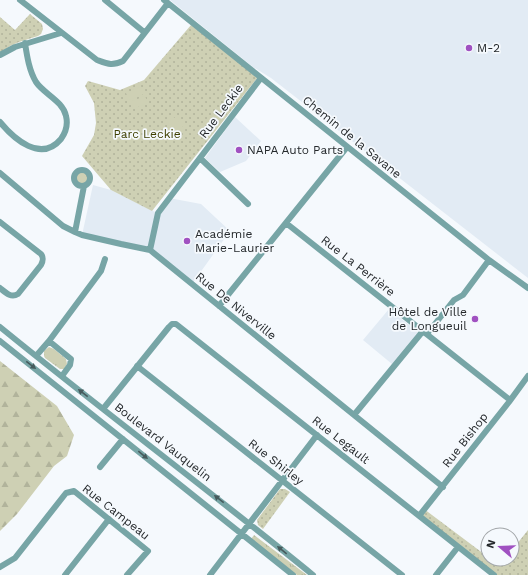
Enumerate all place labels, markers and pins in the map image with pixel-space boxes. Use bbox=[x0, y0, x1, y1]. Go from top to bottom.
place label: M-2 bbox=[477, 41, 500, 55]
marker: M-2 bbox=[464, 43, 474, 53]
place label: NAPA Auto Parts bbox=[247, 143, 343, 157]
marker: NAPA Auto Parts bbox=[234, 145, 244, 155]
place label: Académie Marie-Laurier bbox=[195, 227, 274, 255]
marker: Académie Marie-Laurier bbox=[182, 236, 192, 246]
place label: Hôtel de Ville de Longueuil bbox=[389, 305, 467, 333]
marker: Hôtel de Ville de Longueuil bbox=[470, 314, 480, 324]

